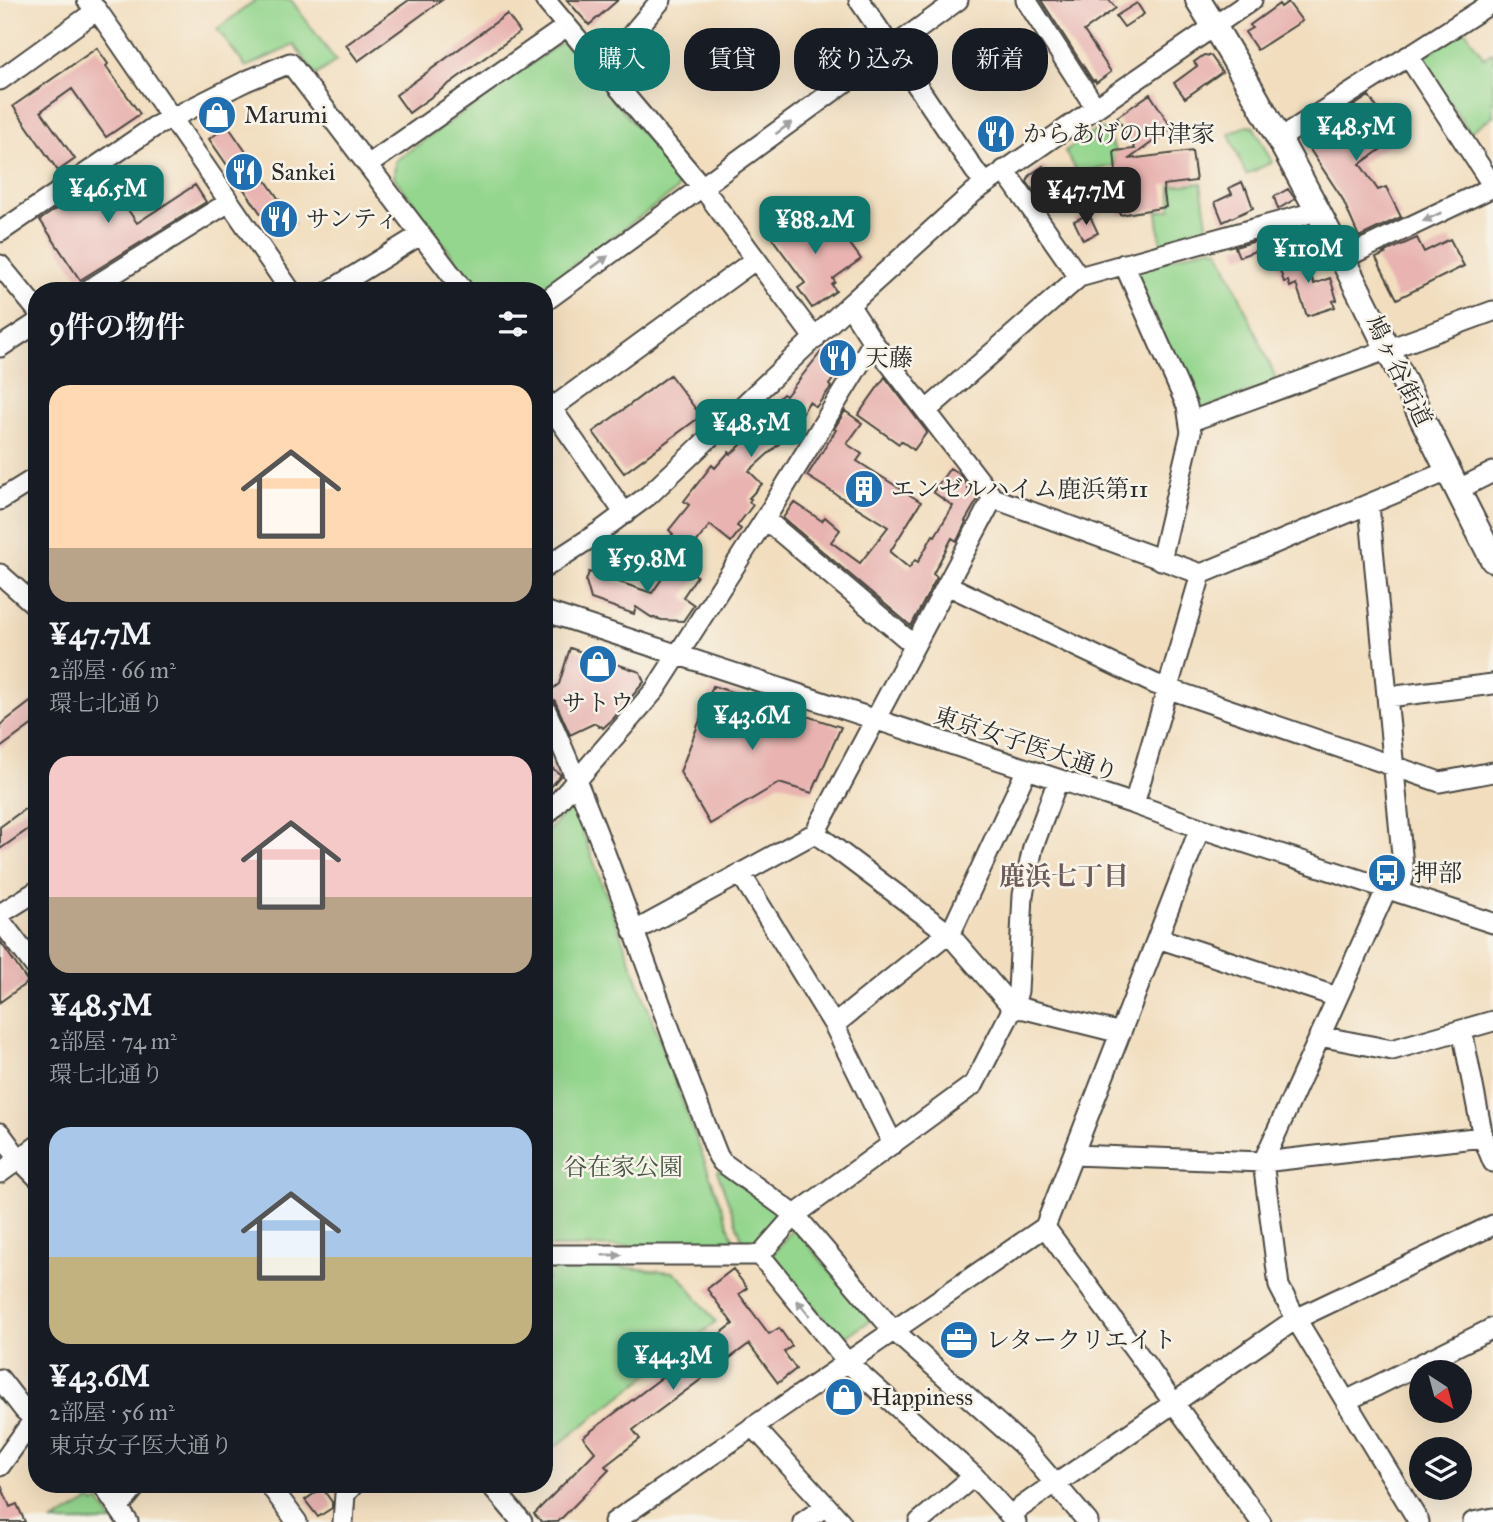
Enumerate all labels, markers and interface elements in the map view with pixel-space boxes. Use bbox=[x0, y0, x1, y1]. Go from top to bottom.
chip: 購入 bbox=[574, 28, 670, 91]
chip: 賃貸 bbox=[684, 28, 780, 91]
chip: 絞り込み bbox=[794, 28, 938, 91]
chip: 新着 bbox=[952, 28, 1048, 91]
shop icon: Marumi bbox=[196, 94, 238, 136]
place label: Marumi bbox=[244, 100, 328, 130]
pin: ¥48.5M bbox=[1299, 104, 1413, 163]
text: ¥48.5M bbox=[1316, 112, 1396, 140]
restaurant icon: からあげの中津家 bbox=[975, 113, 1017, 155]
place label: からあげの中津家 bbox=[1023, 119, 1215, 149]
one-way arrow bbox=[775, 122, 793, 136]
restaurant icon: Sankei bbox=[223, 151, 265, 193]
place label: Sankei bbox=[271, 157, 336, 187]
pin: ¥46.5M bbox=[51, 166, 165, 225]
pin: ¥47.7M bbox=[1029, 168, 1143, 227]
text: ¥46.5M bbox=[69, 174, 147, 202]
text: ¥47.7M bbox=[1047, 176, 1125, 204]
pin: ¥88.2M bbox=[758, 196, 872, 256]
restaurant icon: サンティ bbox=[258, 198, 300, 240]
place label: サンティ bbox=[306, 204, 399, 234]
text: ¥88.2M bbox=[775, 205, 855, 233]
one-way arrow bbox=[1422, 211, 1442, 223]
pin: ¥110M bbox=[1259, 226, 1357, 285]
text: ¥110M bbox=[1273, 234, 1343, 262]
one-way arrow bbox=[591, 255, 609, 269]
icon: filters bbox=[494, 305, 532, 343]
text: 9件の物件 bbox=[49, 309, 185, 345]
street label: 鳩ヶ谷街道 bbox=[1359, 310, 1439, 432]
restaurant icon: 天藤 bbox=[817, 337, 859, 379]
place label: 天藤 bbox=[865, 343, 913, 373]
pin: ¥48.5M bbox=[694, 400, 808, 459]
text: ¥48.5M bbox=[711, 408, 791, 436]
icon: home bbox=[228, 431, 354, 557]
building icon: エンゼルハイム鹿浜第11 bbox=[843, 468, 885, 510]
place label: エンゼルハイム鹿浜第11 bbox=[891, 474, 1148, 504]
pin: ¥59.8M bbox=[590, 536, 704, 595]
text: ¥59.8M bbox=[608, 544, 686, 572]
text: ¥47.7M bbox=[49, 616, 151, 652]
shop icon: サトウ bbox=[577, 643, 619, 685]
text: 2部屋 · 66 m² bbox=[49, 656, 176, 684]
place label: サトウ bbox=[562, 688, 634, 718]
text: 環七北通り bbox=[49, 689, 164, 717]
pin: ¥43.6M bbox=[695, 692, 809, 752]
street label: 東京女子医大通り bbox=[930, 700, 1122, 788]
text: ¥43.6M bbox=[713, 701, 791, 729]
icon: home bbox=[228, 802, 354, 928]
bus stop icon: 押部 bbox=[1366, 852, 1408, 894]
place label: 押部 bbox=[1414, 858, 1462, 888]
district label: 鹿浜七丁目 bbox=[999, 860, 1129, 892]
text: ¥48.5M bbox=[49, 987, 152, 1023]
text: 2部屋 · 74 m² bbox=[49, 1027, 177, 1055]
text: 環七北通り bbox=[49, 1060, 164, 1088]
park label: 谷在家公園 bbox=[563, 1152, 683, 1182]
icon: home bbox=[228, 1173, 354, 1299]
one-way arrow bbox=[602, 1249, 624, 1261]
one-way arrow bbox=[796, 1300, 811, 1317]
office icon: レタークリエイト bbox=[938, 1319, 980, 1361]
place label: レタークリエイト bbox=[986, 1325, 1177, 1355]
pin: ¥44.3M bbox=[616, 1332, 730, 1392]
text: ¥44.3M bbox=[634, 1341, 712, 1369]
text: ¥43.6M bbox=[49, 1358, 150, 1394]
north arrow bbox=[1409, 1360, 1472, 1423]
map controls bbox=[1409, 1360, 1472, 1500]
shop icon: Happiness bbox=[823, 1376, 865, 1418]
place label: Happiness bbox=[871, 1382, 973, 1412]
text: 2部屋 · 56 m² bbox=[49, 1398, 175, 1426]
text: 東京女子医大通り bbox=[49, 1431, 233, 1459]
button: layers bbox=[1409, 1437, 1472, 1500]

